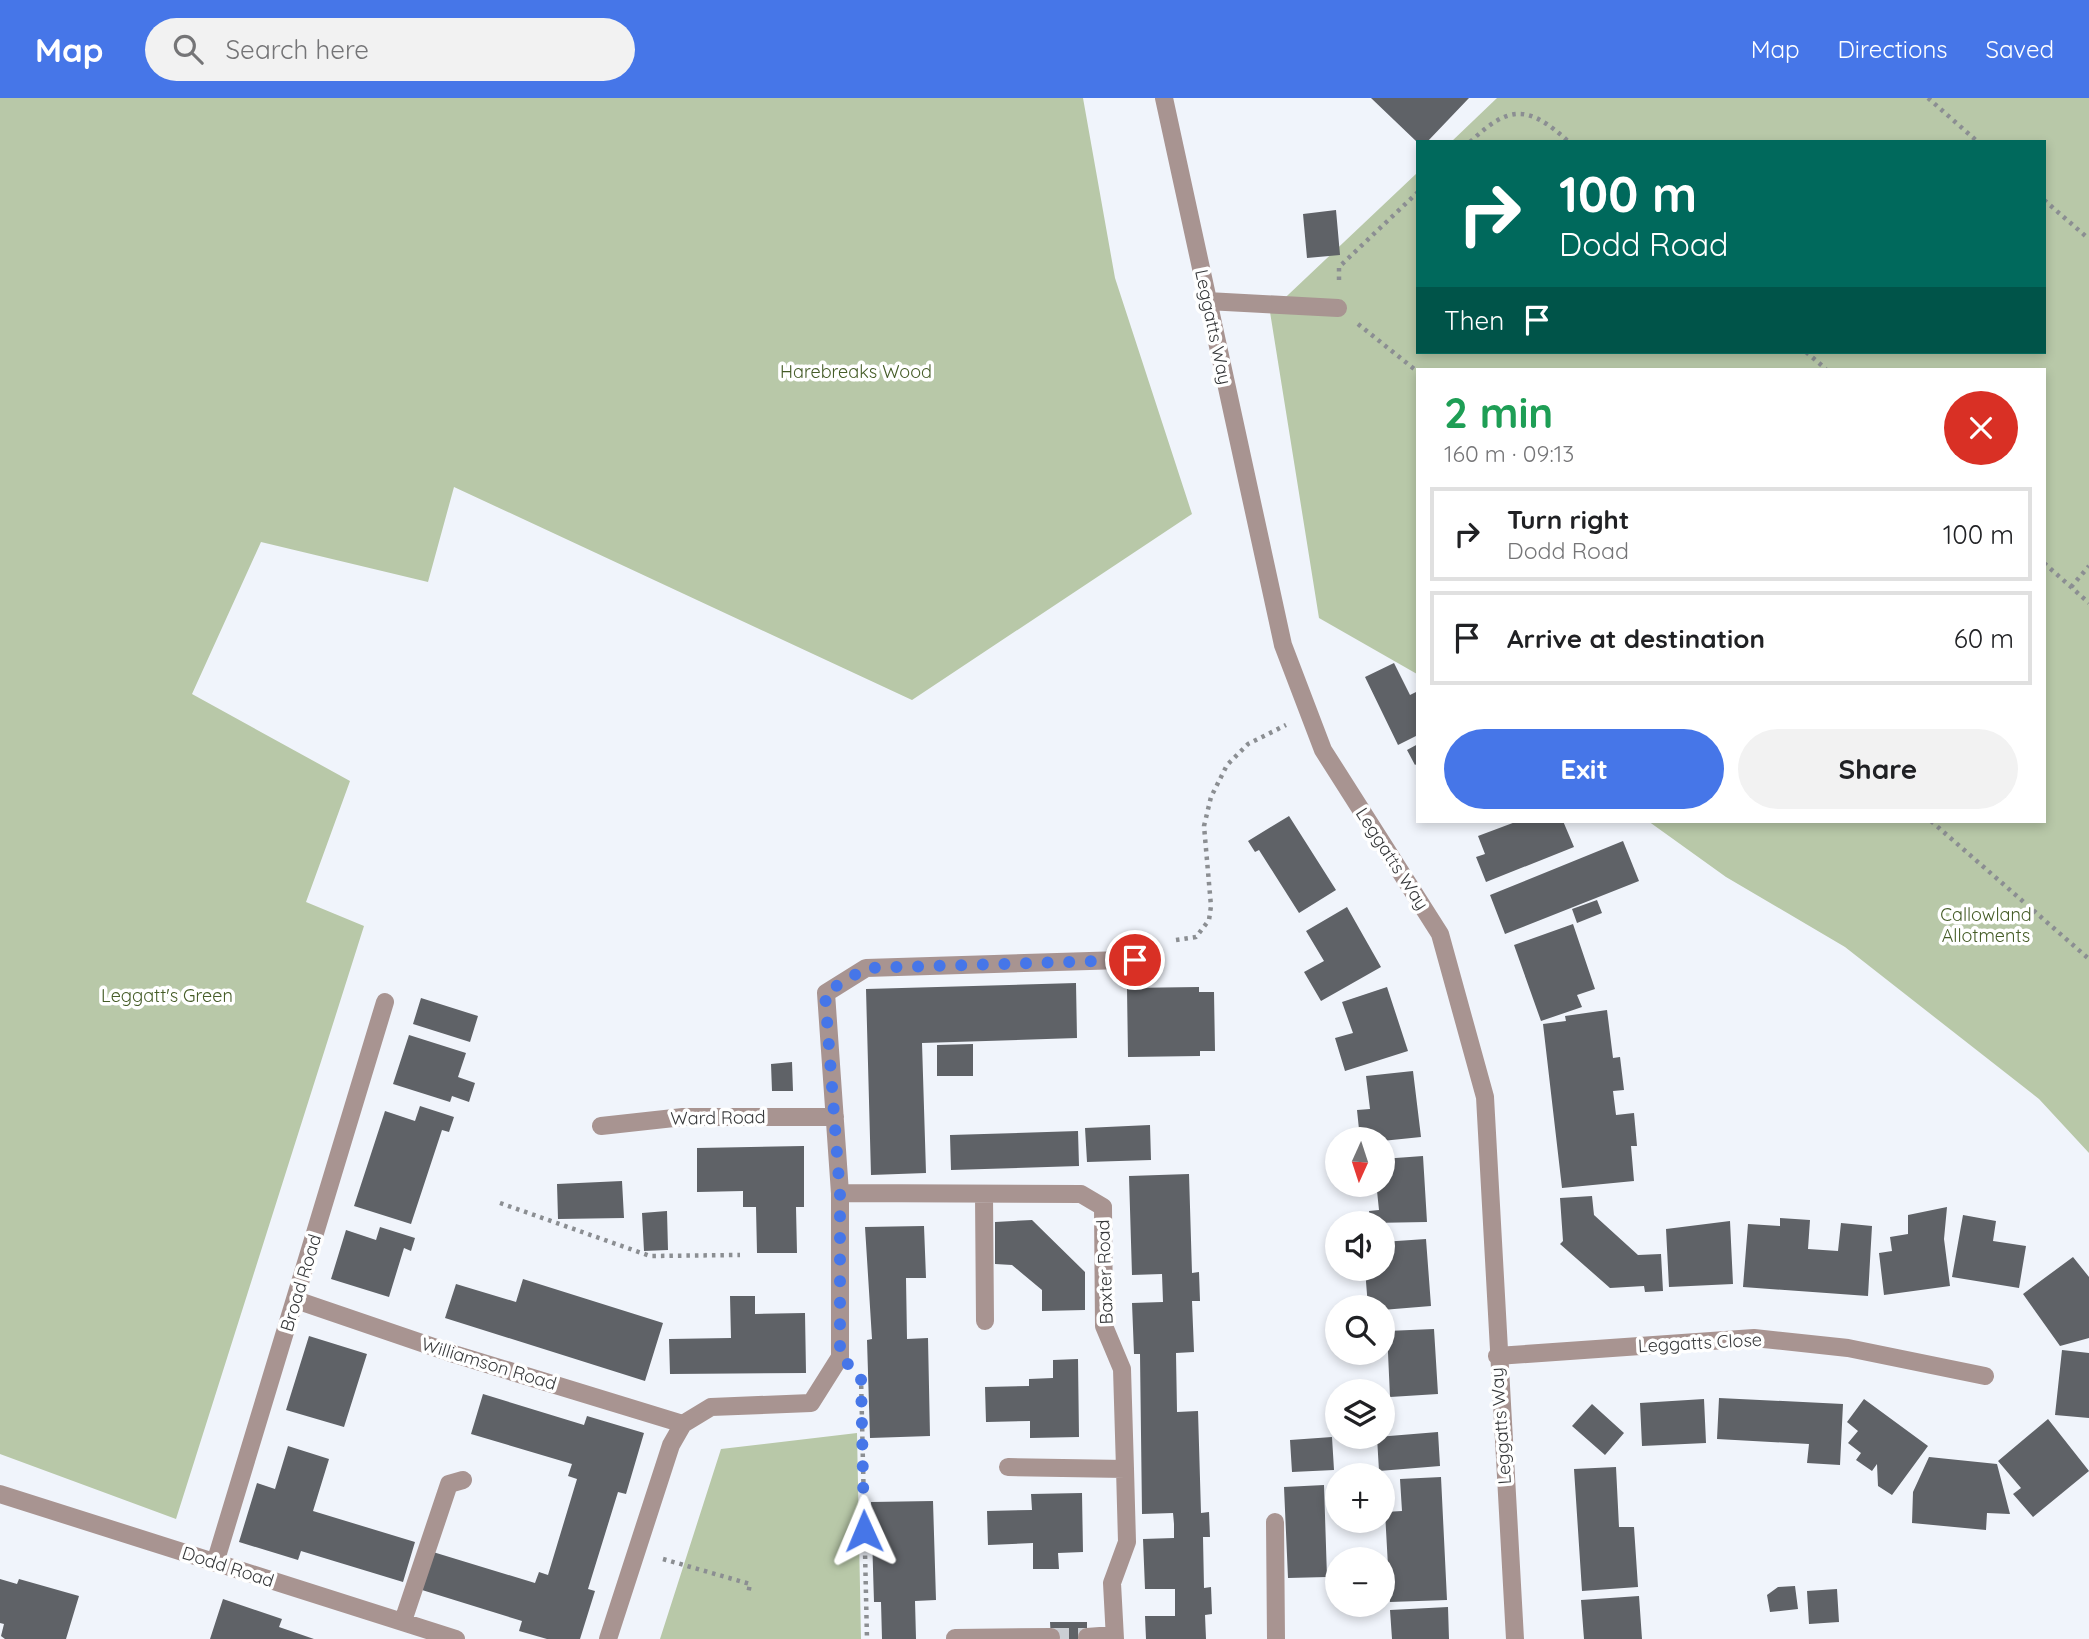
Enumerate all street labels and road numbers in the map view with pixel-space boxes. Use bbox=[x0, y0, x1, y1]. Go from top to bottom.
street label: Leggatts Way bbox=[1190, 267, 1237, 387]
street label: Leggatts Way bbox=[1351, 803, 1434, 914]
street label: Ward Road bbox=[670, 1105, 766, 1130]
street label: Baxter Road bbox=[1091, 1219, 1118, 1325]
street label: Broad Road bbox=[275, 1231, 326, 1334]
street label: Leggatts Close bbox=[1637, 1328, 1763, 1357]
street label: Williamson Road bbox=[419, 1332, 559, 1395]
street label: Leggatts Way bbox=[1485, 1367, 1516, 1485]
street label: Dodd Road bbox=[179, 1541, 277, 1592]

